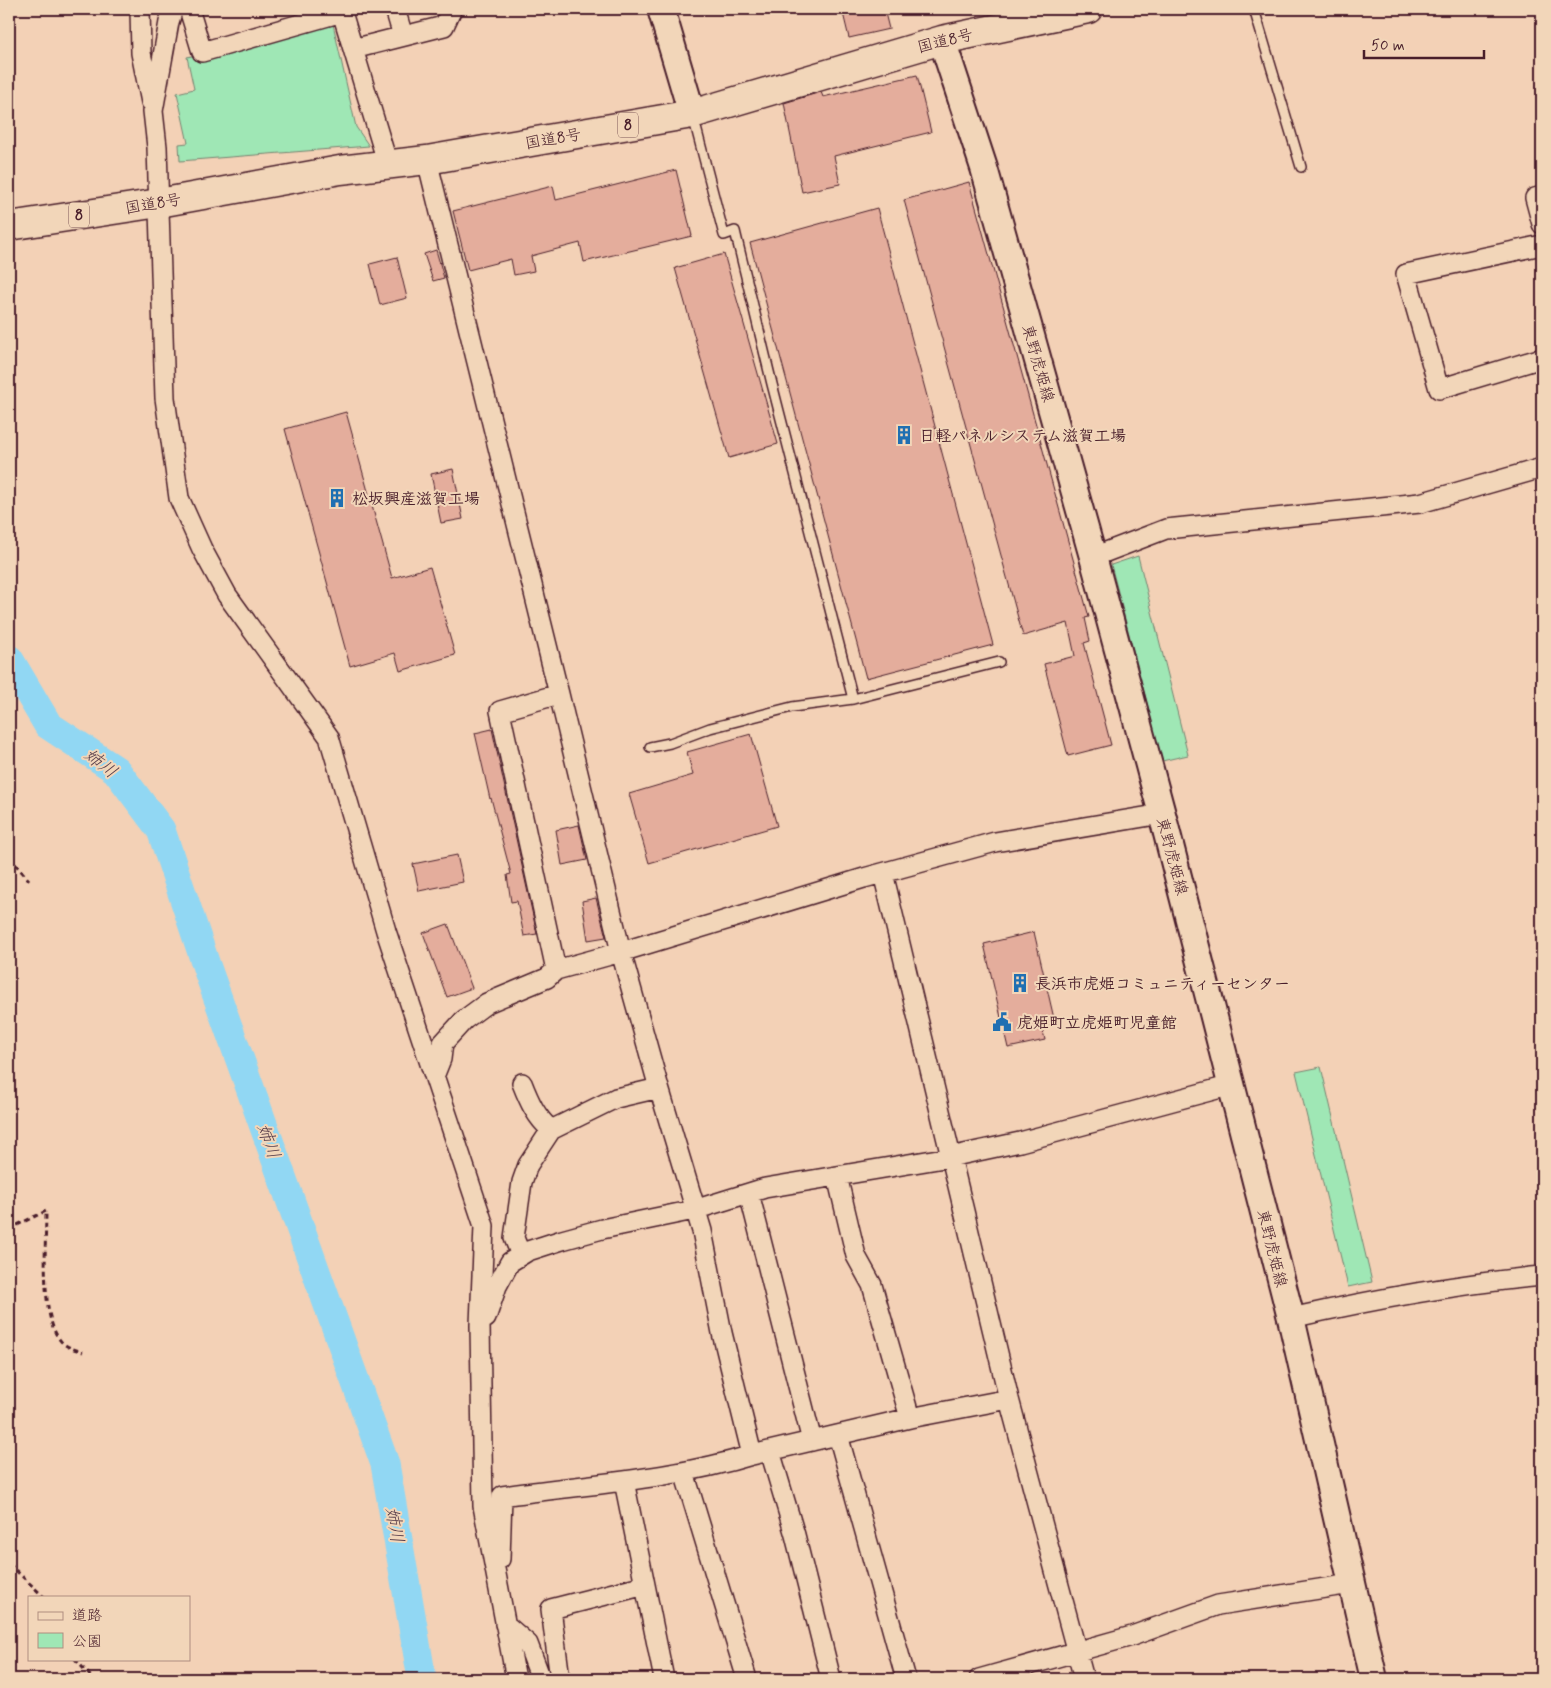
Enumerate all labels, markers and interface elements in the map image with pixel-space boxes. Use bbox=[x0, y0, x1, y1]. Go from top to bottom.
street label: 国道8号 bbox=[915, 24, 976, 59]
scale bar bbox=[1364, 28, 1484, 60]
text: 50 m bbox=[1371, 36, 1405, 56]
road number: 8 bbox=[618, 112, 638, 138]
street label: 国道8号 bbox=[523, 124, 583, 155]
street label: 国道8号 bbox=[123, 189, 183, 220]
road number: 8 bbox=[69, 202, 89, 228]
street label: 東野虎姫線 bbox=[1016, 322, 1059, 405]
building icon: 日軽パネルシステム滋賀工場 bbox=[893, 424, 915, 446]
place label: 日軽パネルシステム滋賀工場 bbox=[919, 426, 1126, 447]
building icon: 松坂興産滋賀工場 bbox=[326, 487, 348, 509]
place label: 松坂興産滋賀工場 bbox=[352, 489, 480, 510]
water label: 姉川 bbox=[79, 743, 122, 784]
street label: 東野虎姫線 bbox=[1151, 815, 1192, 898]
building icon: 長浜市虎姫コミュニティーセンター bbox=[1009, 972, 1031, 994]
place label: 長浜市虎姫コミュニティーセンター bbox=[1035, 974, 1290, 995]
public building icon: 虎姫町立虎姫町児童館 bbox=[991, 1011, 1013, 1033]
place label: 虎姫町立虎姫町児童館 bbox=[1017, 1013, 1177, 1034]
water label: 姉川 bbox=[251, 1120, 285, 1162]
street label: 東野虎姫線 bbox=[1252, 1207, 1291, 1290]
water label: 姉川 bbox=[379, 1505, 409, 1545]
legend bbox=[28, 1596, 190, 1660]
text: 道路 bbox=[72, 1606, 102, 1626]
text: 公園 bbox=[72, 1632, 102, 1652]

